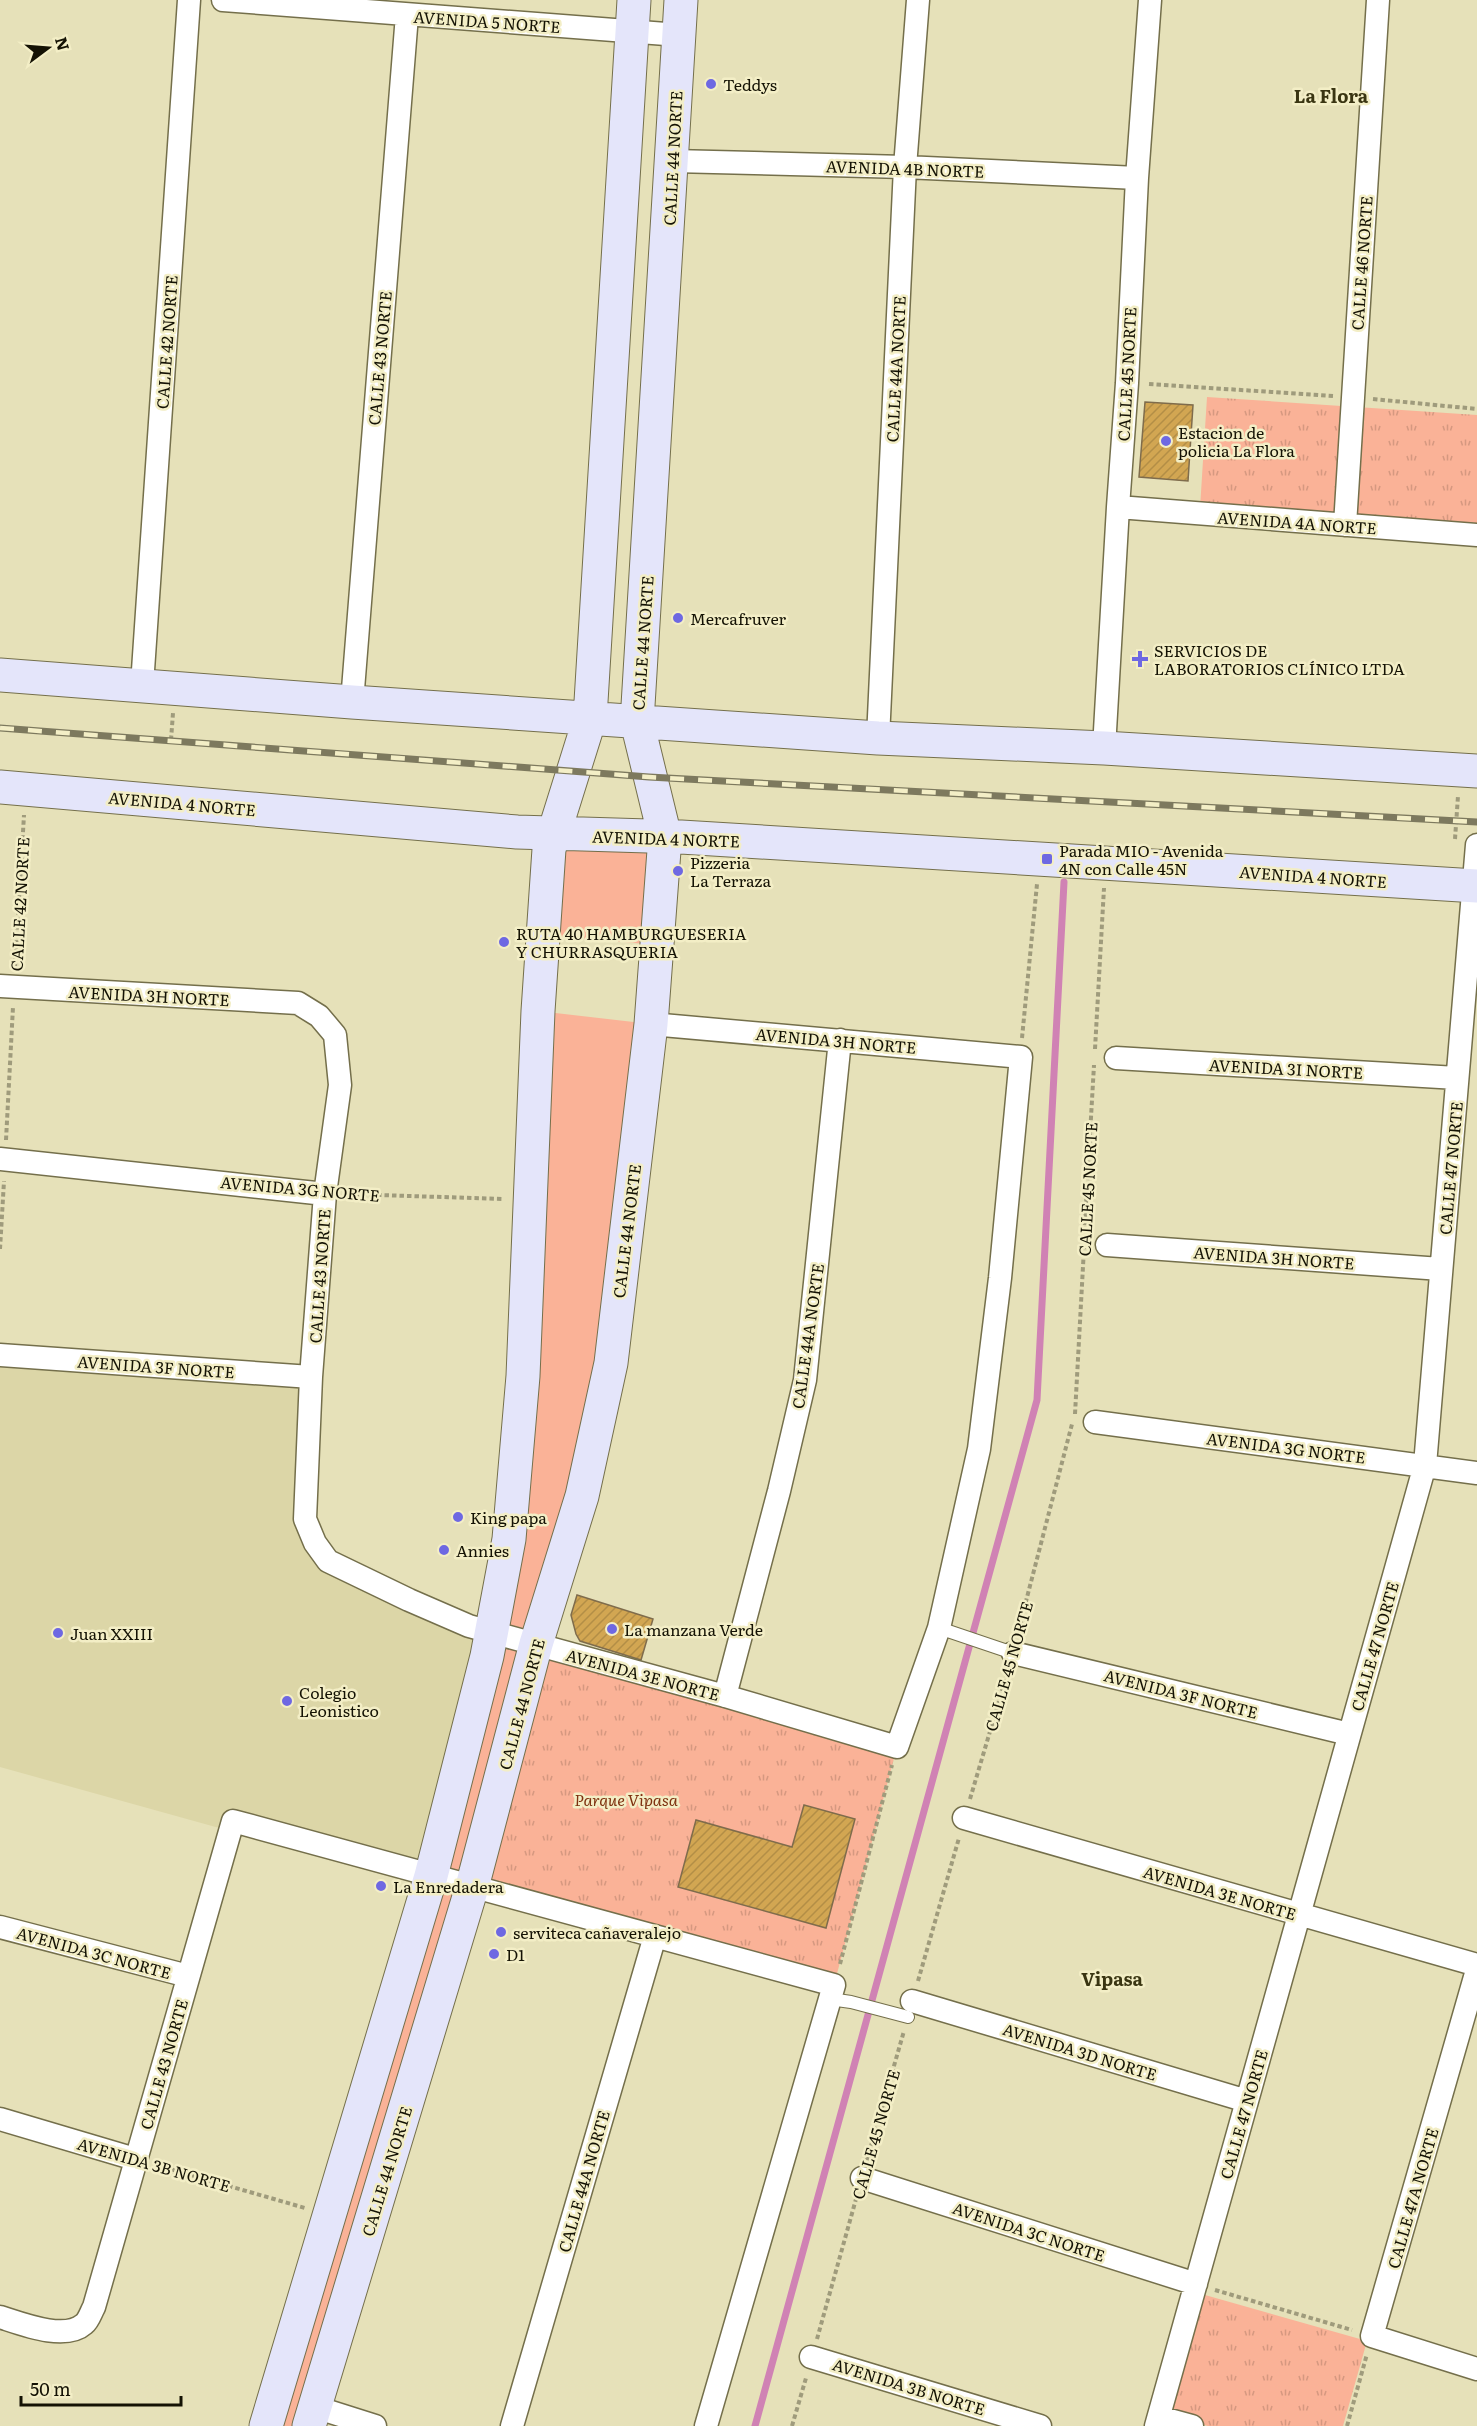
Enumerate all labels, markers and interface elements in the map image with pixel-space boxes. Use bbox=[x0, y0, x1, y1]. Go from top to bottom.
street label: AVENIDA 5 NORTE bbox=[413, 4, 561, 38]
north arrow bbox=[18, 18, 78, 78]
text: N bbox=[50, 34, 77, 53]
place label: Teddys bbox=[723, 72, 777, 96]
marker: Teddys bbox=[704, 77, 718, 91]
district label: La Flora bbox=[1294, 82, 1369, 109]
street label: CALLE 44 NORTE bbox=[656, 90, 688, 226]
street label: AVENIDA 4B NORTE bbox=[825, 153, 985, 183]
street label: CALLE 46 NORTE bbox=[1344, 195, 1378, 331]
street label: CALLE 42 NORTE bbox=[149, 274, 183, 410]
street label: CALLE 43 NORTE bbox=[361, 290, 397, 426]
street label: CALLE 44A NORTE bbox=[879, 295, 911, 443]
street label: CALLE 45 NORTE bbox=[1111, 306, 1141, 442]
place label: Estacion de policia La Flora bbox=[1178, 420, 1295, 462]
marker: Estacion de policia La Flora bbox=[1159, 434, 1173, 448]
street label: AVENIDA 4A NORTE bbox=[1216, 504, 1378, 540]
street label: CALLE 44 NORTE bbox=[625, 575, 659, 711]
place label: Mercafruver bbox=[690, 606, 787, 630]
marker: Mercafruver bbox=[671, 611, 685, 625]
place label: SERVICIOS DE LABORATORIOS CLÍNICO LTDA bbox=[1154, 638, 1405, 680]
marker: SERVICIOS DE LABORATORIOS CLÍNICO LTDA bbox=[1131, 650, 1149, 668]
street label: AVENIDA 4 NORTE bbox=[107, 785, 257, 821]
street label: AVENIDA 4 NORTE bbox=[592, 823, 740, 853]
street label: CALLE 42 NORTE bbox=[4, 836, 34, 972]
place label: Parada MIO - Avenida 4N con Calle 45N bbox=[1059, 838, 1224, 880]
place label: Pizzeria La Terraza bbox=[690, 850, 771, 892]
marker: Parada MIO - Avenida 4N con Calle 45N bbox=[1040, 852, 1054, 866]
street label: AVENIDA 4 NORTE bbox=[1238, 859, 1388, 893]
marker: Pizzeria La Terraza bbox=[671, 864, 685, 878]
place label: RUTA 40 HAMBURGUESERIA Y CHURRASQUERIA bbox=[516, 921, 747, 963]
marker: RUTA 40 HAMBURGUESERIA Y CHURRASQUERIA bbox=[497, 935, 511, 949]
street label: AVENIDA 3H NORTE bbox=[68, 979, 230, 1011]
street label: AVENIDA 3H NORTE bbox=[755, 1021, 917, 1059]
street label: AVENIDA 3I NORTE bbox=[1208, 1052, 1364, 1084]
street label: CALLE 47 NORTE bbox=[1432, 1100, 1468, 1236]
street label: CALLE 45 NORTE bbox=[1072, 1121, 1102, 1257]
street label: CALLE 44 NORTE bbox=[606, 1163, 646, 1299]
street label: AVENIDA 3G NORTE bbox=[219, 1169, 381, 1207]
street label: CALLE 43 NORTE bbox=[302, 1208, 336, 1344]
street label: AVENIDA 3H NORTE bbox=[1193, 1239, 1355, 1275]
street label: CALLE 44A NORTE bbox=[785, 1262, 829, 1410]
street label: AVENIDA 3F NORTE bbox=[76, 1349, 236, 1383]
street label: AVENIDA 3G NORTE bbox=[1205, 1425, 1367, 1469]
place label: King papa bbox=[470, 1505, 547, 1529]
marker: King papa bbox=[451, 1510, 465, 1524]
place label: Annies bbox=[456, 1538, 509, 1562]
marker: Annies bbox=[437, 1543, 451, 1557]
street label: CALLE 47 NORTE bbox=[1344, 1578, 1404, 1714]
street label: CALLE 45 NORTE bbox=[978, 1598, 1038, 1734]
place label: La manzana Verde bbox=[624, 1617, 763, 1641]
place label: Juan XXIII bbox=[70, 1621, 153, 1645]
marker: La manzana Verde bbox=[605, 1622, 619, 1636]
marker: Juan XXIII bbox=[51, 1626, 65, 1640]
street label: CALLE 44 NORTE bbox=[492, 1636, 550, 1772]
street label: AVENIDA 3E NORTE bbox=[564, 1642, 722, 1706]
street label: AVENIDA 3F NORTE bbox=[1102, 1662, 1260, 1724]
place label: Colegio Leonistico bbox=[299, 1680, 379, 1722]
marker: Colegio Leonistico bbox=[280, 1694, 294, 1708]
park label: Parque Vipasa bbox=[574, 1787, 679, 1811]
street label: AVENIDA 3E NORTE bbox=[1141, 1859, 1299, 1925]
place label: La Enredadera bbox=[393, 1874, 504, 1898]
marker: La Enredadera bbox=[374, 1879, 388, 1893]
street label: AVENIDA 3C NORTE bbox=[14, 1920, 174, 1984]
place label: serviteca cañaveralejo bbox=[513, 1920, 681, 1944]
marker: serviteca cañaveralejo bbox=[494, 1925, 508, 1939]
place label: D1 bbox=[506, 1942, 525, 1966]
marker: D1 bbox=[487, 1947, 501, 1961]
district label: Vipasa bbox=[1081, 1965, 1143, 1992]
street label: CALLE 43 NORTE bbox=[133, 1996, 193, 2132]
street label: AVENIDA 3D NORTE bbox=[1000, 2016, 1160, 2086]
street label: CALLE 47 NORTE bbox=[1213, 2046, 1273, 2182]
street label: CALLE 45 NORTE bbox=[845, 2066, 905, 2202]
street label: CALLE 44 NORTE bbox=[355, 2103, 417, 2239]
street label: CALLE 44A NORTE bbox=[551, 2107, 615, 2255]
street label: CALLE 47A NORTE bbox=[1380, 2125, 1444, 2271]
street label: AVENIDA 3B NORTE bbox=[75, 2131, 233, 2197]
street label: AVENIDA 3C NORTE bbox=[950, 2195, 1108, 2267]
street label: AVENIDA 3B NORTE bbox=[830, 2351, 988, 2421]
scale bar bbox=[21, 2369, 182, 2407]
text: 50 m bbox=[30, 2375, 71, 2402]

